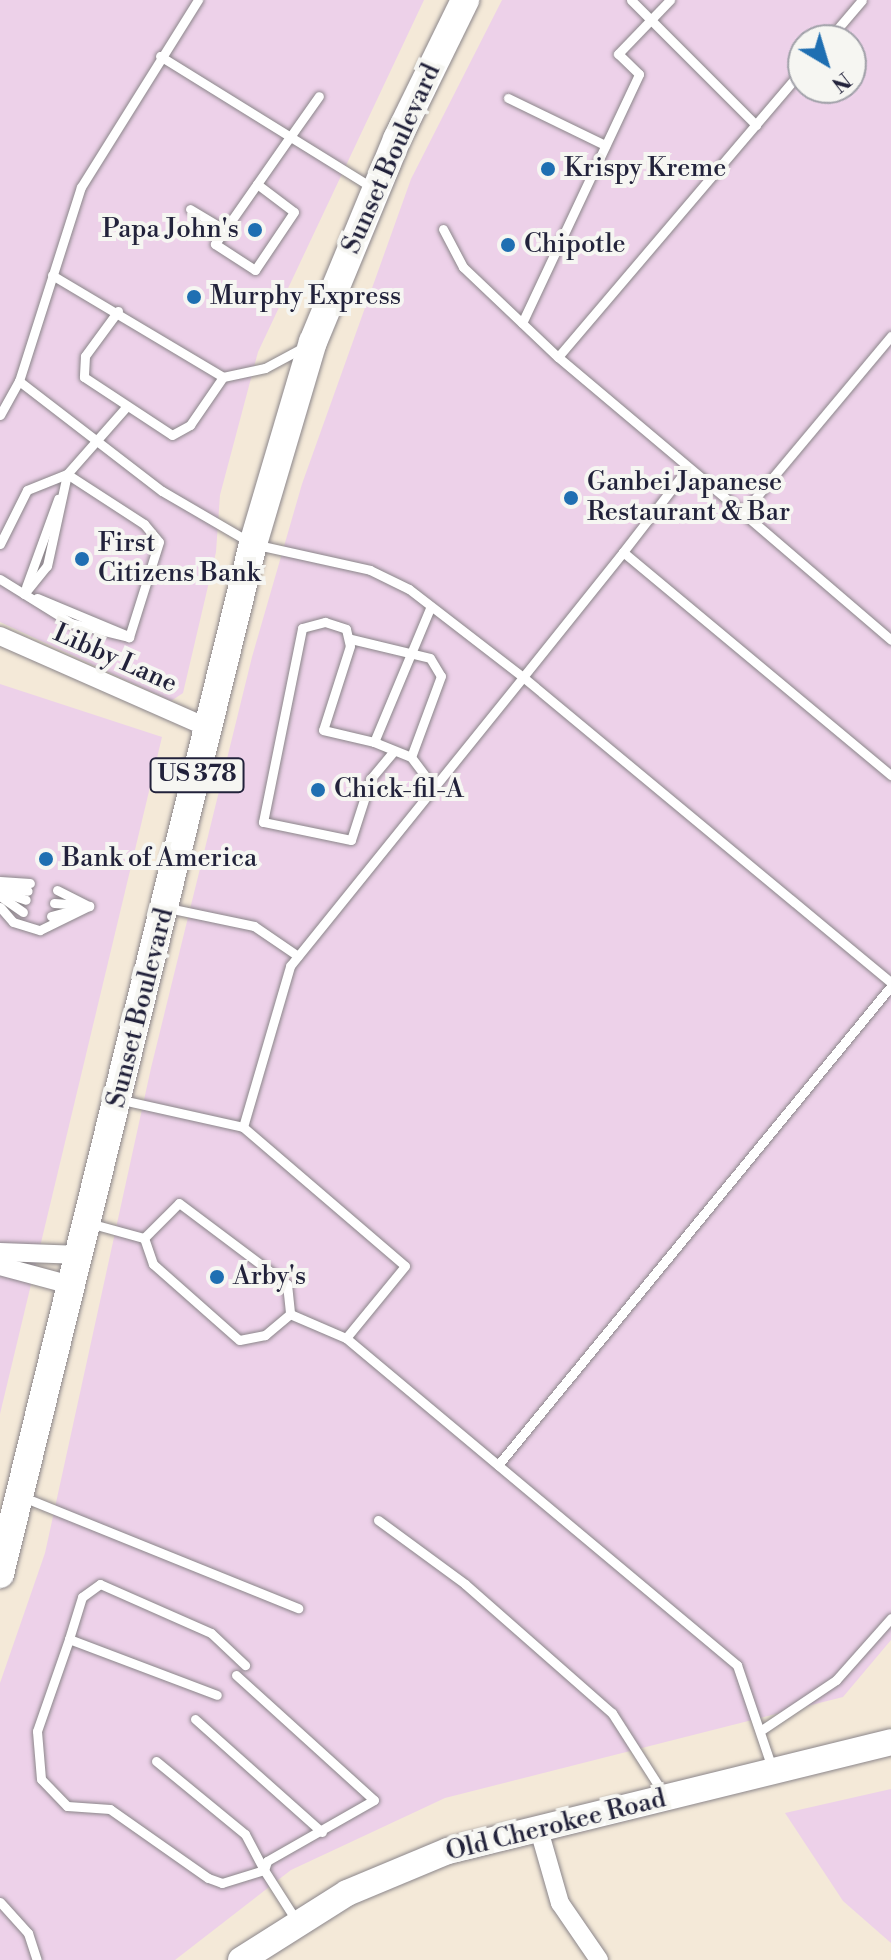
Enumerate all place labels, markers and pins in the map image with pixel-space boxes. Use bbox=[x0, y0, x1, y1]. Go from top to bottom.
place label: Krispy Kreme bbox=[564, 153, 726, 185]
marker: Krispy Kreme bbox=[539, 160, 557, 178]
place label: Papa John's bbox=[102, 214, 239, 246]
marker: Papa John's bbox=[246, 221, 264, 239]
place label: Chipotle bbox=[524, 229, 626, 261]
marker: Chipotle bbox=[499, 236, 517, 254]
place label: Murphy Express bbox=[210, 281, 401, 313]
marker: Murphy Express bbox=[185, 288, 203, 306]
place label: Ganbei Japanese Restaurant & Bar bbox=[587, 467, 790, 528]
marker: Ganbei Japanese Restaurant & Bar bbox=[562, 489, 580, 507]
place label: First Citizens Bank bbox=[98, 528, 260, 590]
marker: First Citizens Bank bbox=[73, 550, 91, 568]
place label: Chick-fil-A bbox=[334, 774, 464, 806]
marker: Chick-fil-A bbox=[309, 781, 327, 799]
place label: Bank of America bbox=[62, 843, 257, 875]
marker: Bank of America bbox=[37, 850, 55, 868]
place label: Arby's bbox=[233, 1261, 306, 1293]
marker: Arby's bbox=[208, 1268, 226, 1286]

